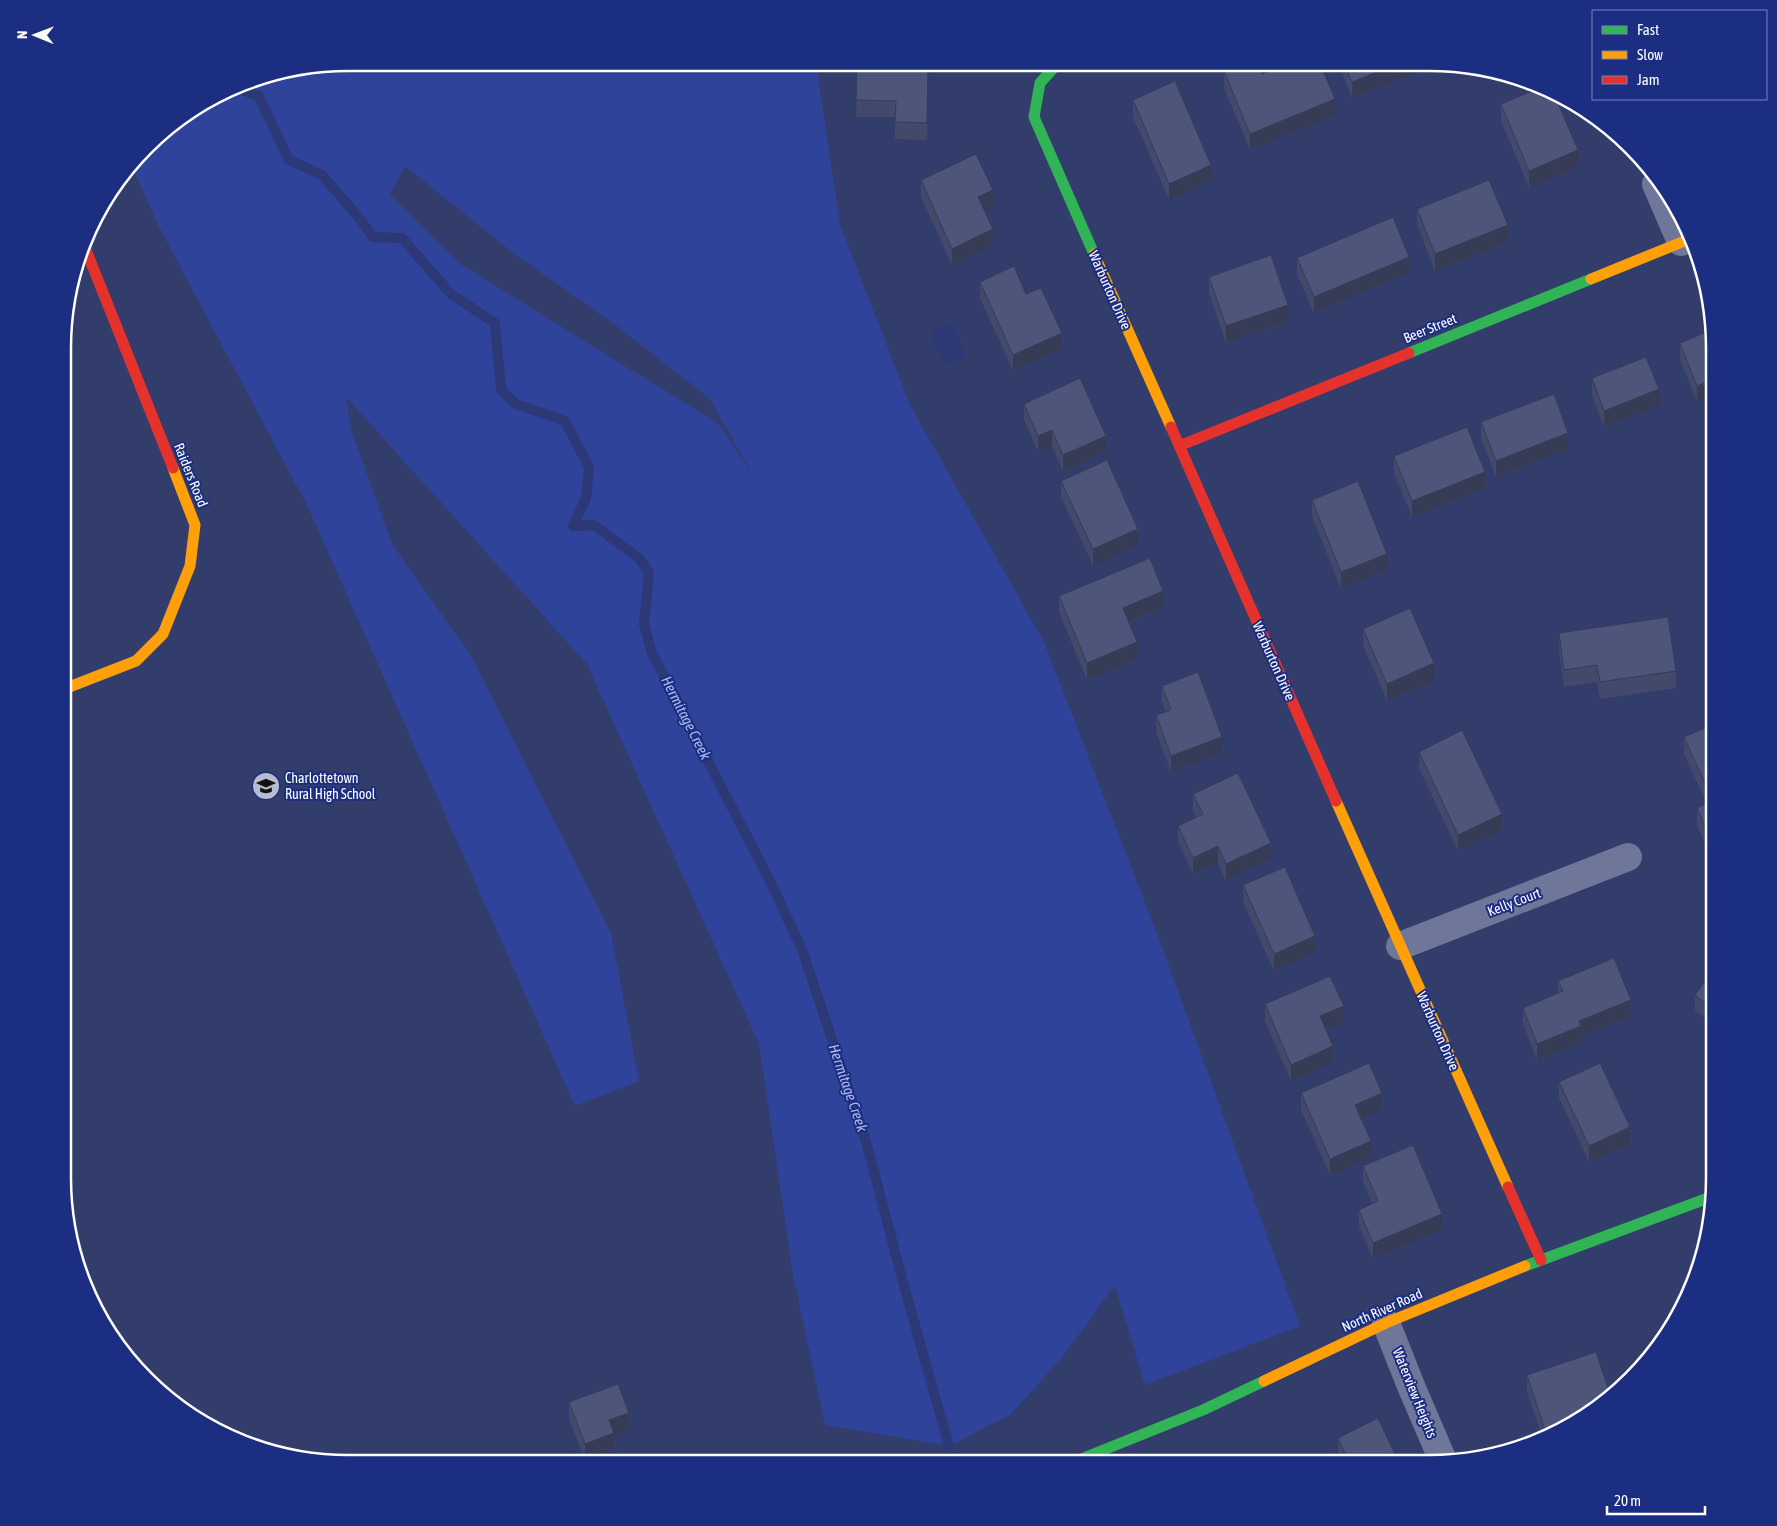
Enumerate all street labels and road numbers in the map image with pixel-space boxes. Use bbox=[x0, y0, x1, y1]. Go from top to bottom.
street label: Warburton Drive bbox=[1086, 248, 1134, 332]
street label: Beer Street bbox=[1401, 310, 1459, 346]
street label: Raiders Road bbox=[171, 441, 211, 509]
street label: Warburton Drive bbox=[1250, 619, 1298, 703]
street label: Kelly Court bbox=[1485, 885, 1543, 919]
street label: Warburton Drive bbox=[1414, 989, 1462, 1073]
street label: North River Road bbox=[1339, 1285, 1425, 1335]
street label: Waterview Heights bbox=[1390, 1346, 1440, 1440]

